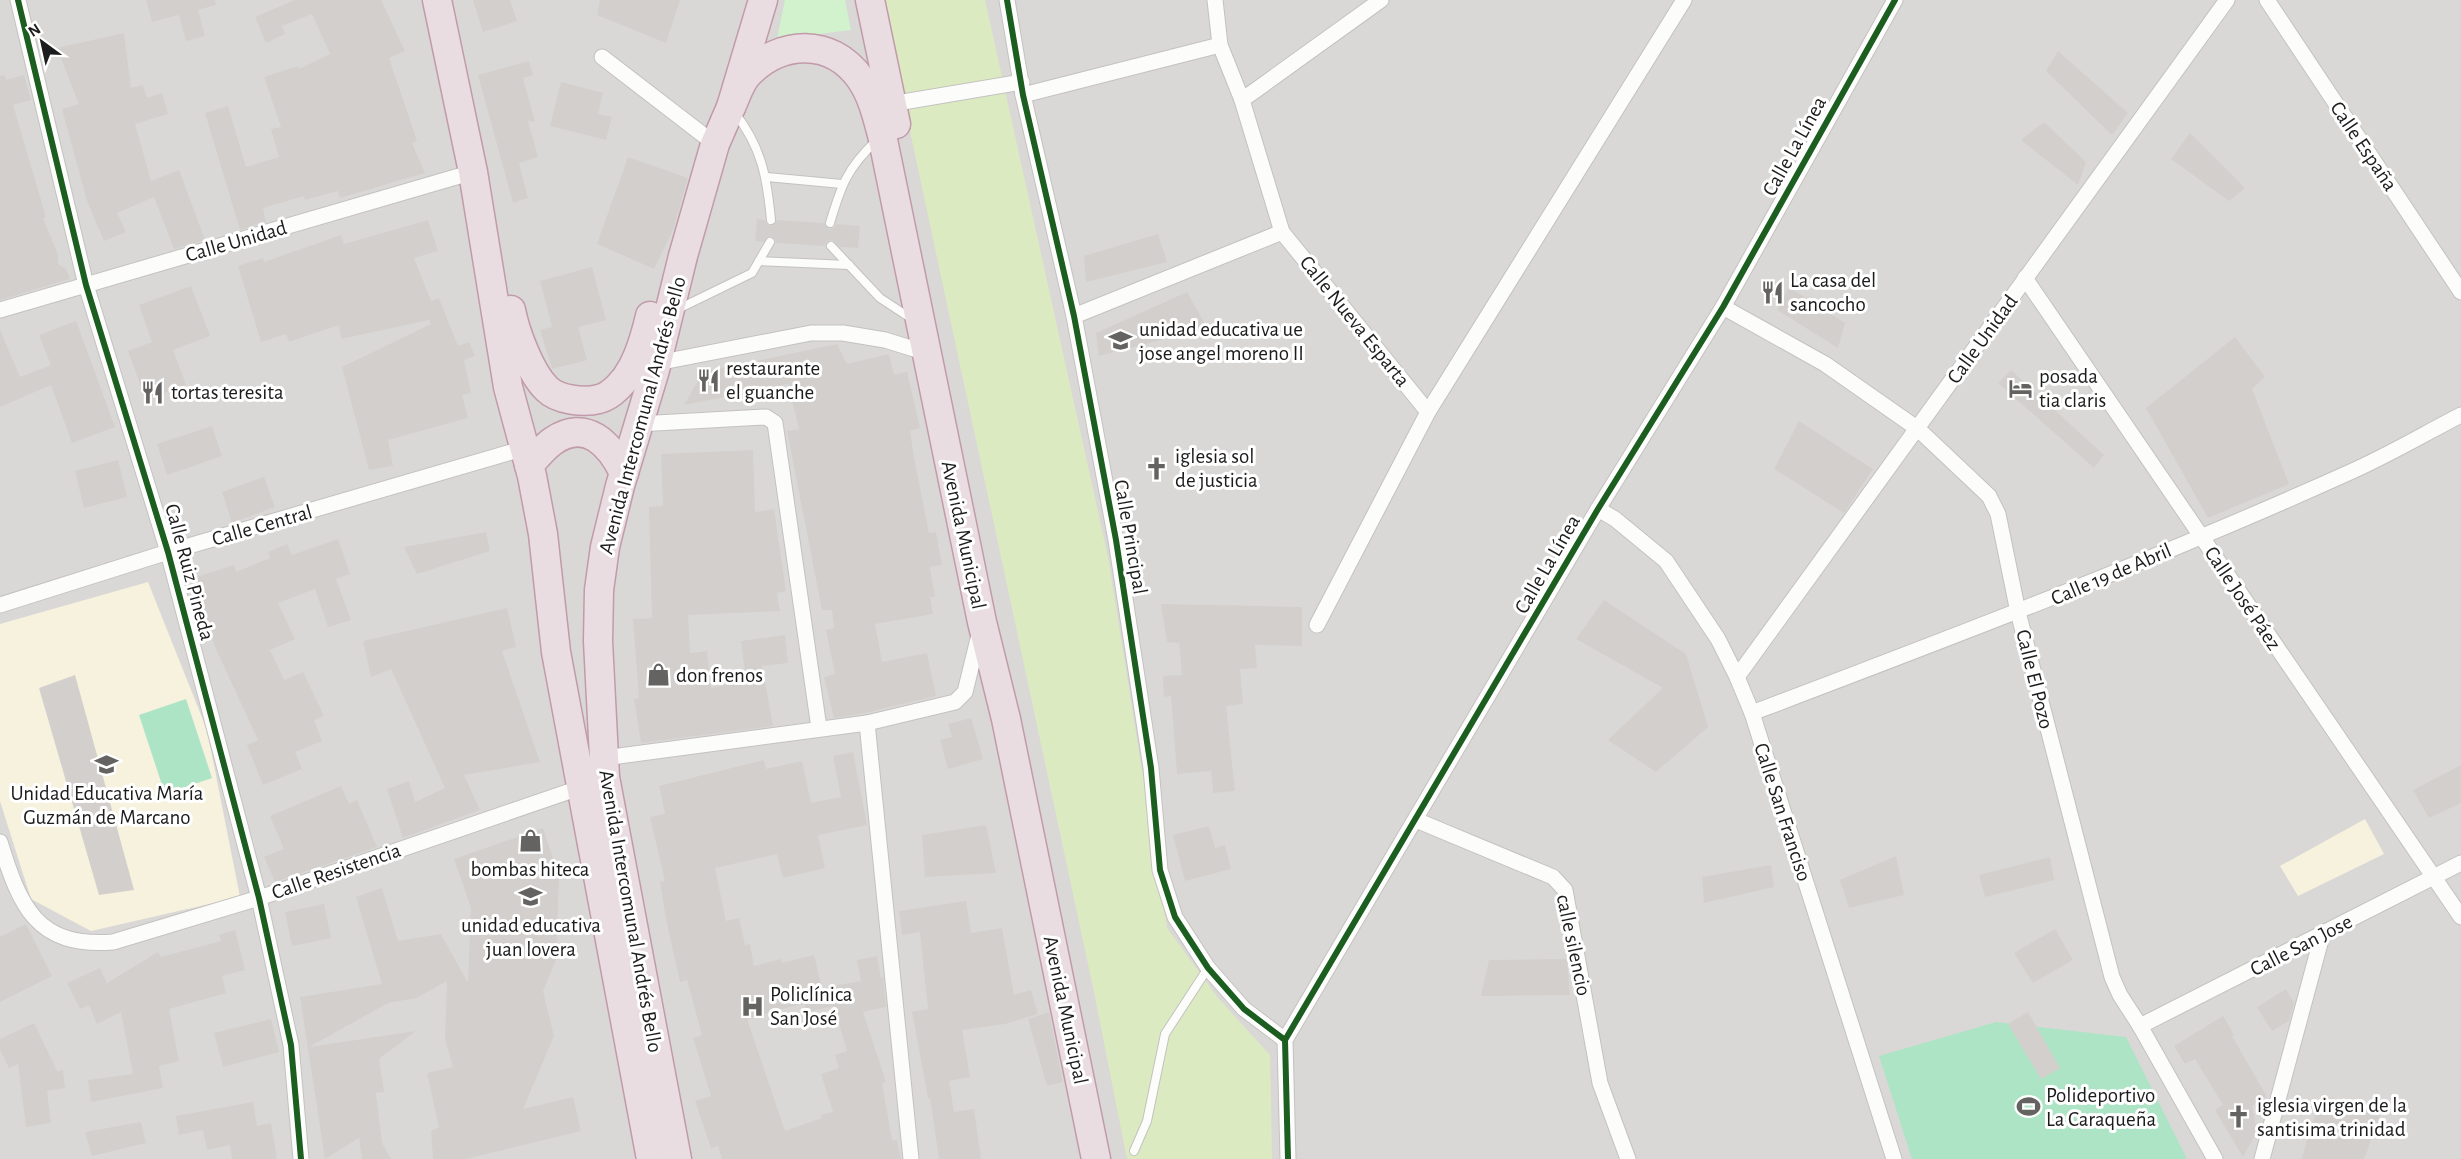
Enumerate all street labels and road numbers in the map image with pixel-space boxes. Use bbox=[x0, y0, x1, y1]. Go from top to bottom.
street label: Calle La Línea bbox=[1759, 93, 1830, 199]
street label: Calle España bbox=[2326, 98, 2401, 195]
street label: Calle Unidad bbox=[183, 217, 289, 266]
street label: Calle Nueva Esparta bbox=[1296, 252, 1414, 391]
street label: Avenida Intercomunal Andrés Bello bbox=[595, 274, 690, 556]
street label: Calle Unidad bbox=[1943, 291, 2022, 388]
street label: Avenida Municipal bbox=[938, 459, 990, 611]
street label: Calle Principal bbox=[1110, 478, 1151, 596]
street label: Calle Central bbox=[210, 501, 315, 550]
street label: Calle Ruiz Pineda bbox=[161, 502, 218, 643]
street label: Calle La Línea bbox=[1511, 511, 1584, 617]
street label: Calle 19 de Abril bbox=[2048, 540, 2174, 609]
street label: Calle José Páez bbox=[2200, 543, 2285, 654]
street label: Calle El Pozo bbox=[2012, 627, 2057, 731]
street label: Calle San Franciso bbox=[1750, 740, 1815, 884]
street label: Avenida Intercomunal Andrés Bello bbox=[595, 768, 666, 1054]
street label: Calle Resistencia bbox=[269, 839, 404, 903]
street label: calle silencio bbox=[1553, 892, 1595, 998]
street label: Calle San Jose bbox=[2247, 911, 2356, 980]
street label: Avenida Municipal bbox=[1040, 934, 1092, 1086]

